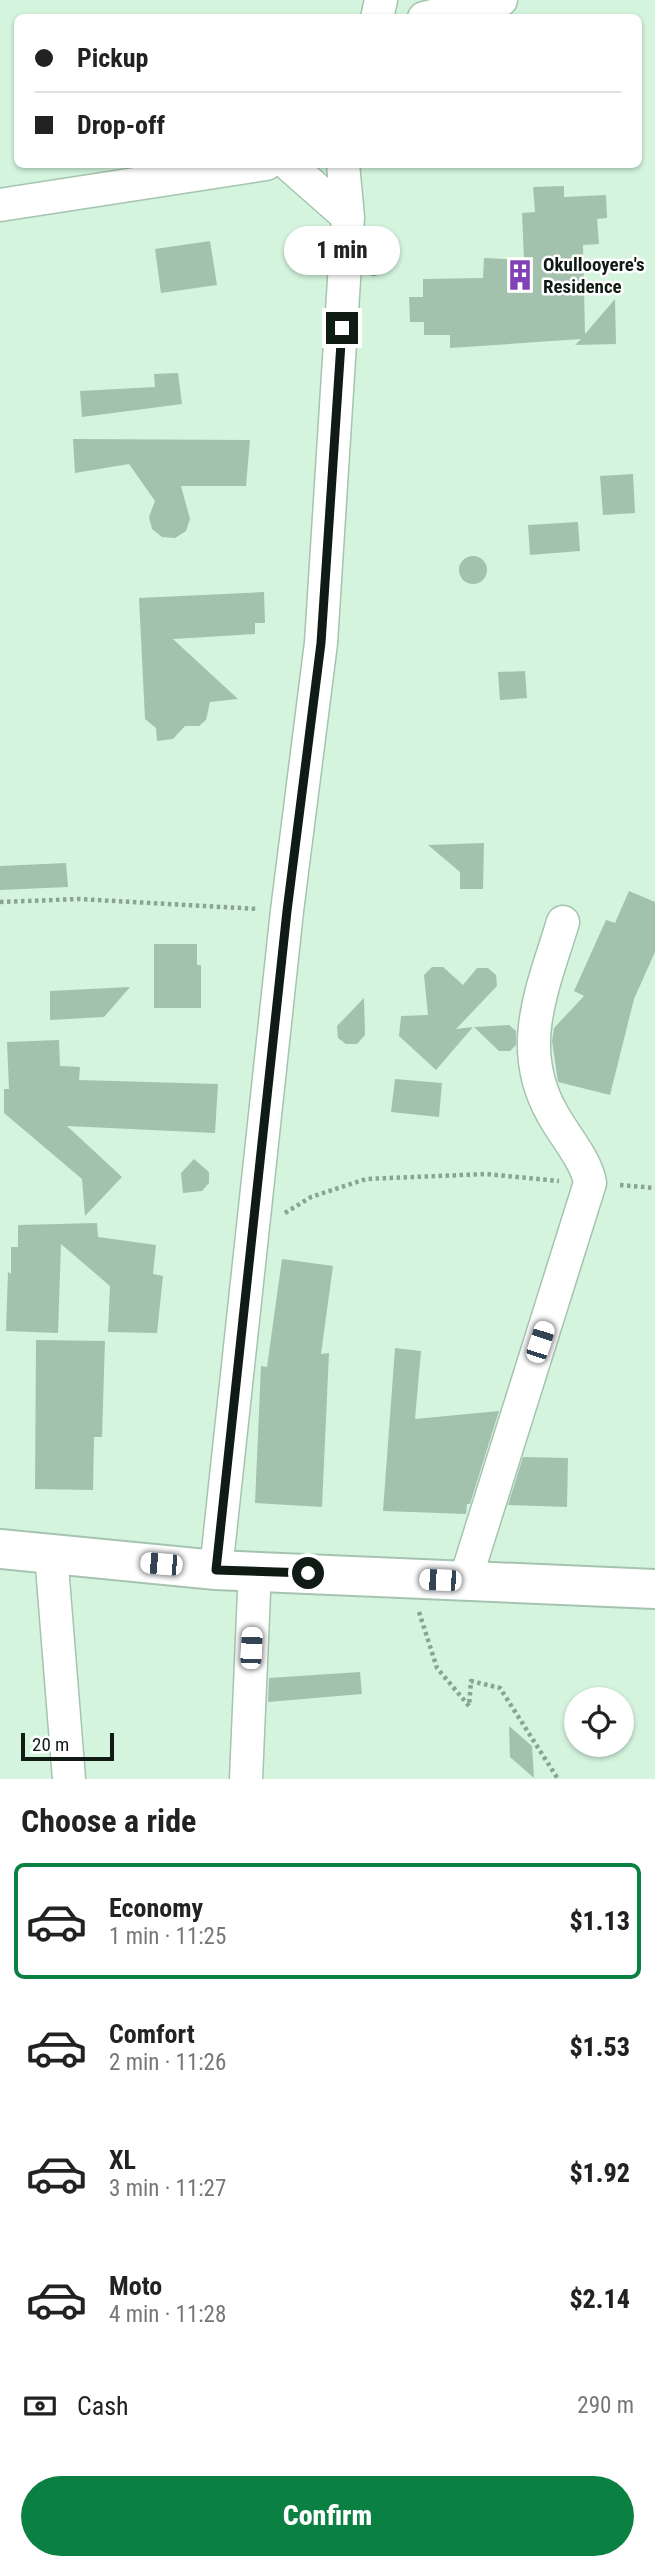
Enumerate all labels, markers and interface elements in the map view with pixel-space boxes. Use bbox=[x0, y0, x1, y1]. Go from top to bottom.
text: Pickup bbox=[77, 43, 148, 73]
text: Drop-off bbox=[77, 110, 165, 140]
callout: 1 min bbox=[284, 226, 400, 276]
text: 1 min bbox=[316, 237, 368, 264]
place label: Okullooyere's Residence bbox=[543, 253, 645, 298]
building icon: Okullooyere's Residence bbox=[503, 258, 537, 292]
route end bbox=[326, 312, 358, 344]
car bbox=[524, 1319, 557, 1365]
car bbox=[140, 1552, 183, 1576]
route start bbox=[292, 1557, 324, 1589]
car bbox=[419, 1569, 462, 1591]
car bbox=[240, 1626, 263, 1670]
map controls bbox=[564, 1687, 634, 1757]
button: locate bbox=[564, 1687, 634, 1757]
scale bar bbox=[21, 1730, 114, 1762]
text: 20 m bbox=[32, 1733, 69, 1756]
text: Choose a ride bbox=[21, 1802, 196, 1840]
icon: car bbox=[25, 1890, 88, 1953]
text: Economy bbox=[109, 1893, 203, 1923]
text: $1.13 bbox=[569, 1906, 630, 1936]
text: 1 min · 11:25 bbox=[109, 1923, 226, 1950]
icon: car bbox=[25, 2016, 88, 2079]
text: Comfort bbox=[109, 2019, 195, 2049]
text: $1.53 bbox=[569, 2032, 630, 2062]
text: 2 min · 11:26 bbox=[109, 2049, 226, 2076]
icon: car bbox=[25, 2142, 88, 2205]
text: XL bbox=[109, 2145, 136, 2175]
text: $1.92 bbox=[569, 2158, 630, 2188]
text: 3 min · 11:27 bbox=[109, 2175, 226, 2202]
icon: car bbox=[25, 2268, 88, 2331]
text: Moto bbox=[109, 2271, 162, 2301]
text: $2.14 bbox=[569, 2284, 630, 2314]
text: 4 min · 11:28 bbox=[109, 2301, 226, 2328]
icon: cash bbox=[21, 2387, 59, 2425]
text: Cash bbox=[77, 2391, 129, 2421]
text: 290 m bbox=[577, 2392, 634, 2419]
button: Confirm bbox=[21, 2476, 634, 2556]

